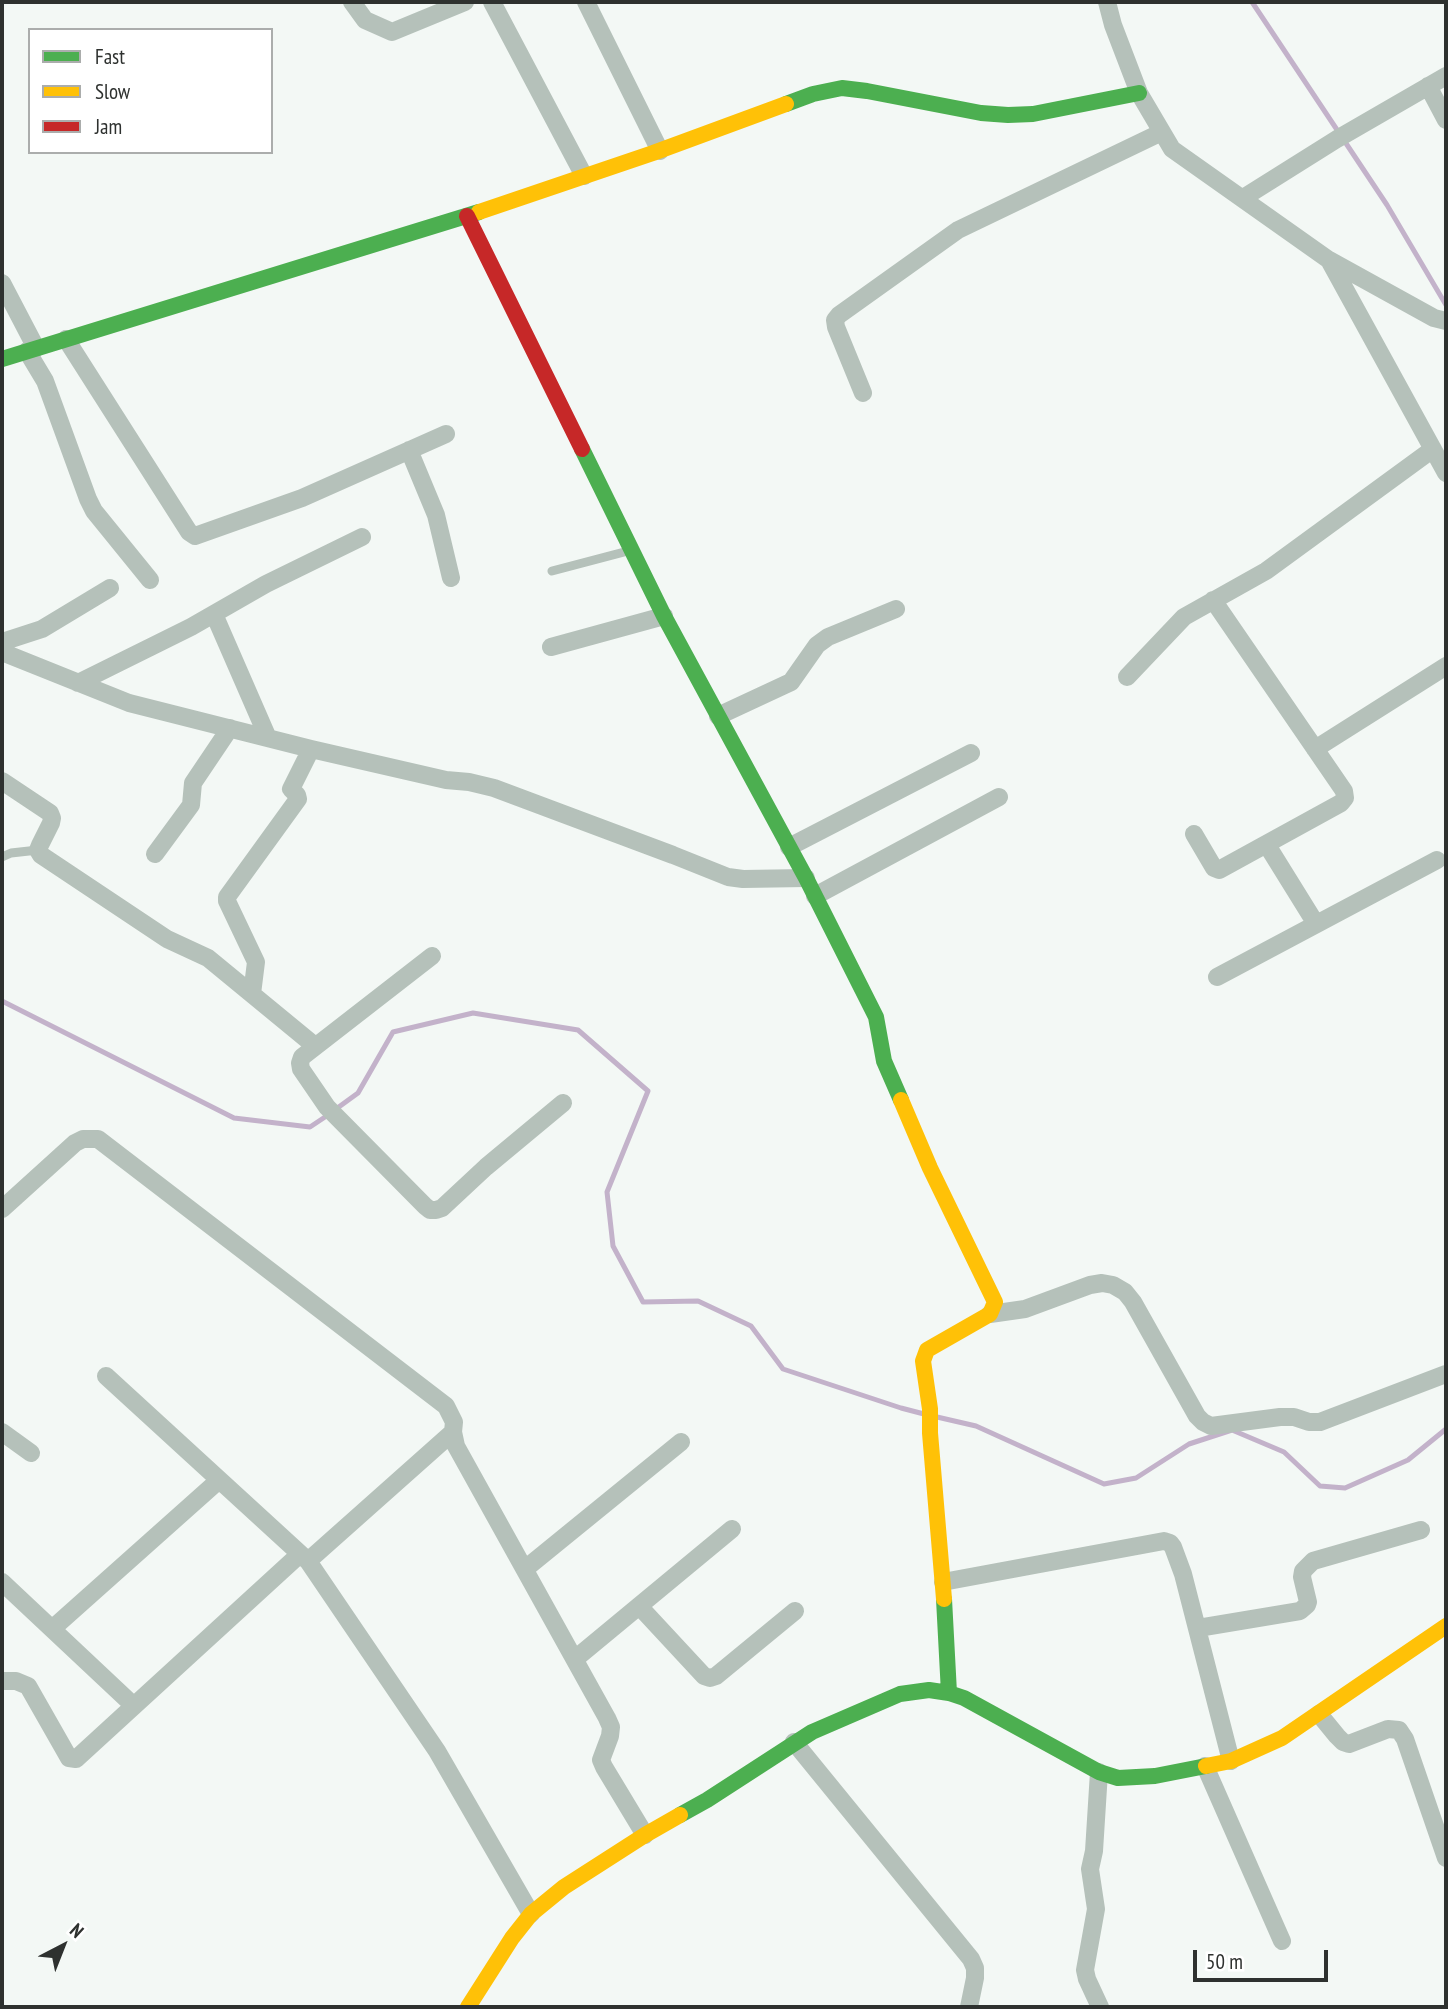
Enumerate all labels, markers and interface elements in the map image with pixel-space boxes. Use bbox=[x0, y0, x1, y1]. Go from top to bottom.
legend bbox=[28, 28, 273, 154]
text: Fast bbox=[95, 43, 125, 70]
text: Slow bbox=[95, 78, 130, 105]
text: Jam bbox=[95, 113, 122, 140]
north arrow bbox=[28, 1911, 98, 1981]
text: N bbox=[65, 1918, 89, 1943]
scale bar bbox=[1196, 1936, 1331, 1980]
text: 50 m bbox=[1206, 1948, 1243, 1975]

